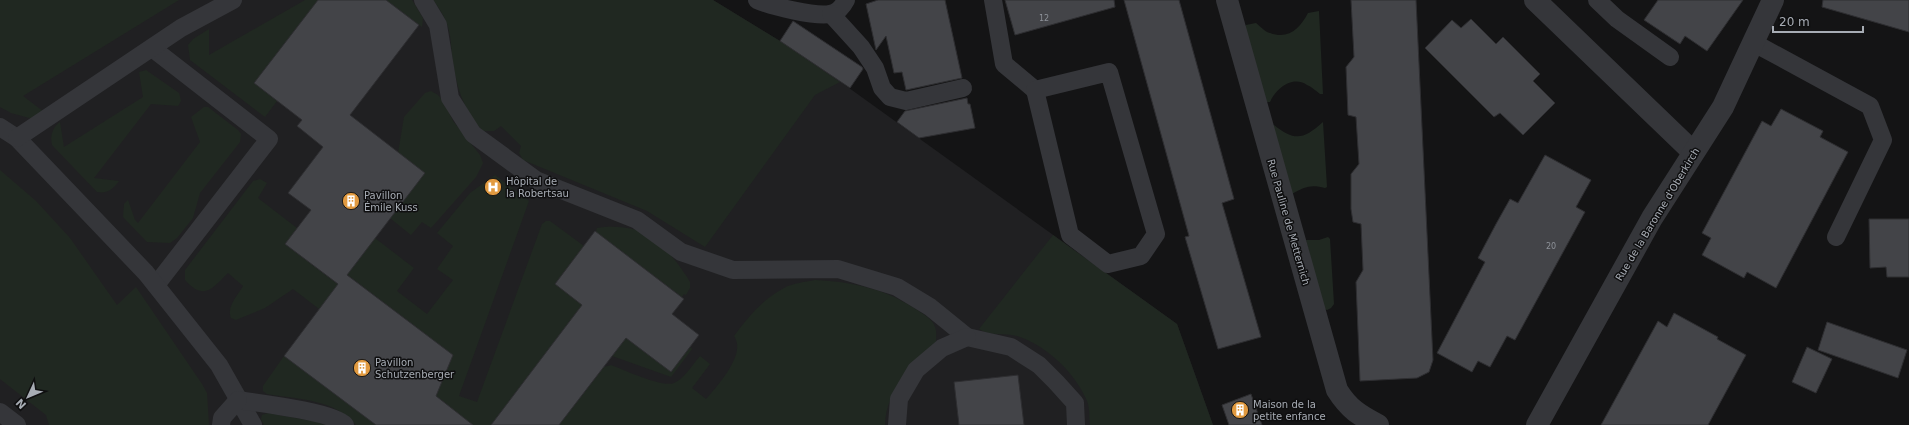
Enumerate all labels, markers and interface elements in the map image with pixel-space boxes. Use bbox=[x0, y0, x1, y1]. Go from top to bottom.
scale bar bbox=[1773, 8, 1863, 34]
house number: 12 bbox=[1039, 14, 1049, 23]
text: 20 m bbox=[1779, 15, 1810, 29]
street label: Rue de la Baronne d'Oberkirch bbox=[1613, 146, 1701, 283]
street label: Rue Pauline de Metternich bbox=[1265, 158, 1312, 287]
place label: Hôpital de la Robertsau bbox=[506, 176, 569, 199]
hospital icon: Hôpital de la Robertsau bbox=[483, 177, 503, 197]
place label: Pavillon Émile Kuss bbox=[364, 190, 418, 213]
building icon: Pavillon Émile Kuss bbox=[341, 191, 361, 211]
house number: 20 bbox=[1546, 242, 1556, 251]
place label: Pavillon Schutzenberger bbox=[375, 357, 455, 380]
building icon: Pavillon Schutzenberger bbox=[352, 358, 372, 378]
north arrow bbox=[8, 377, 48, 417]
text: N bbox=[13, 396, 29, 411]
place label: Maison de la petite enfance bbox=[1253, 399, 1326, 422]
building icon: Maison de la petite enfance bbox=[1230, 400, 1250, 420]

